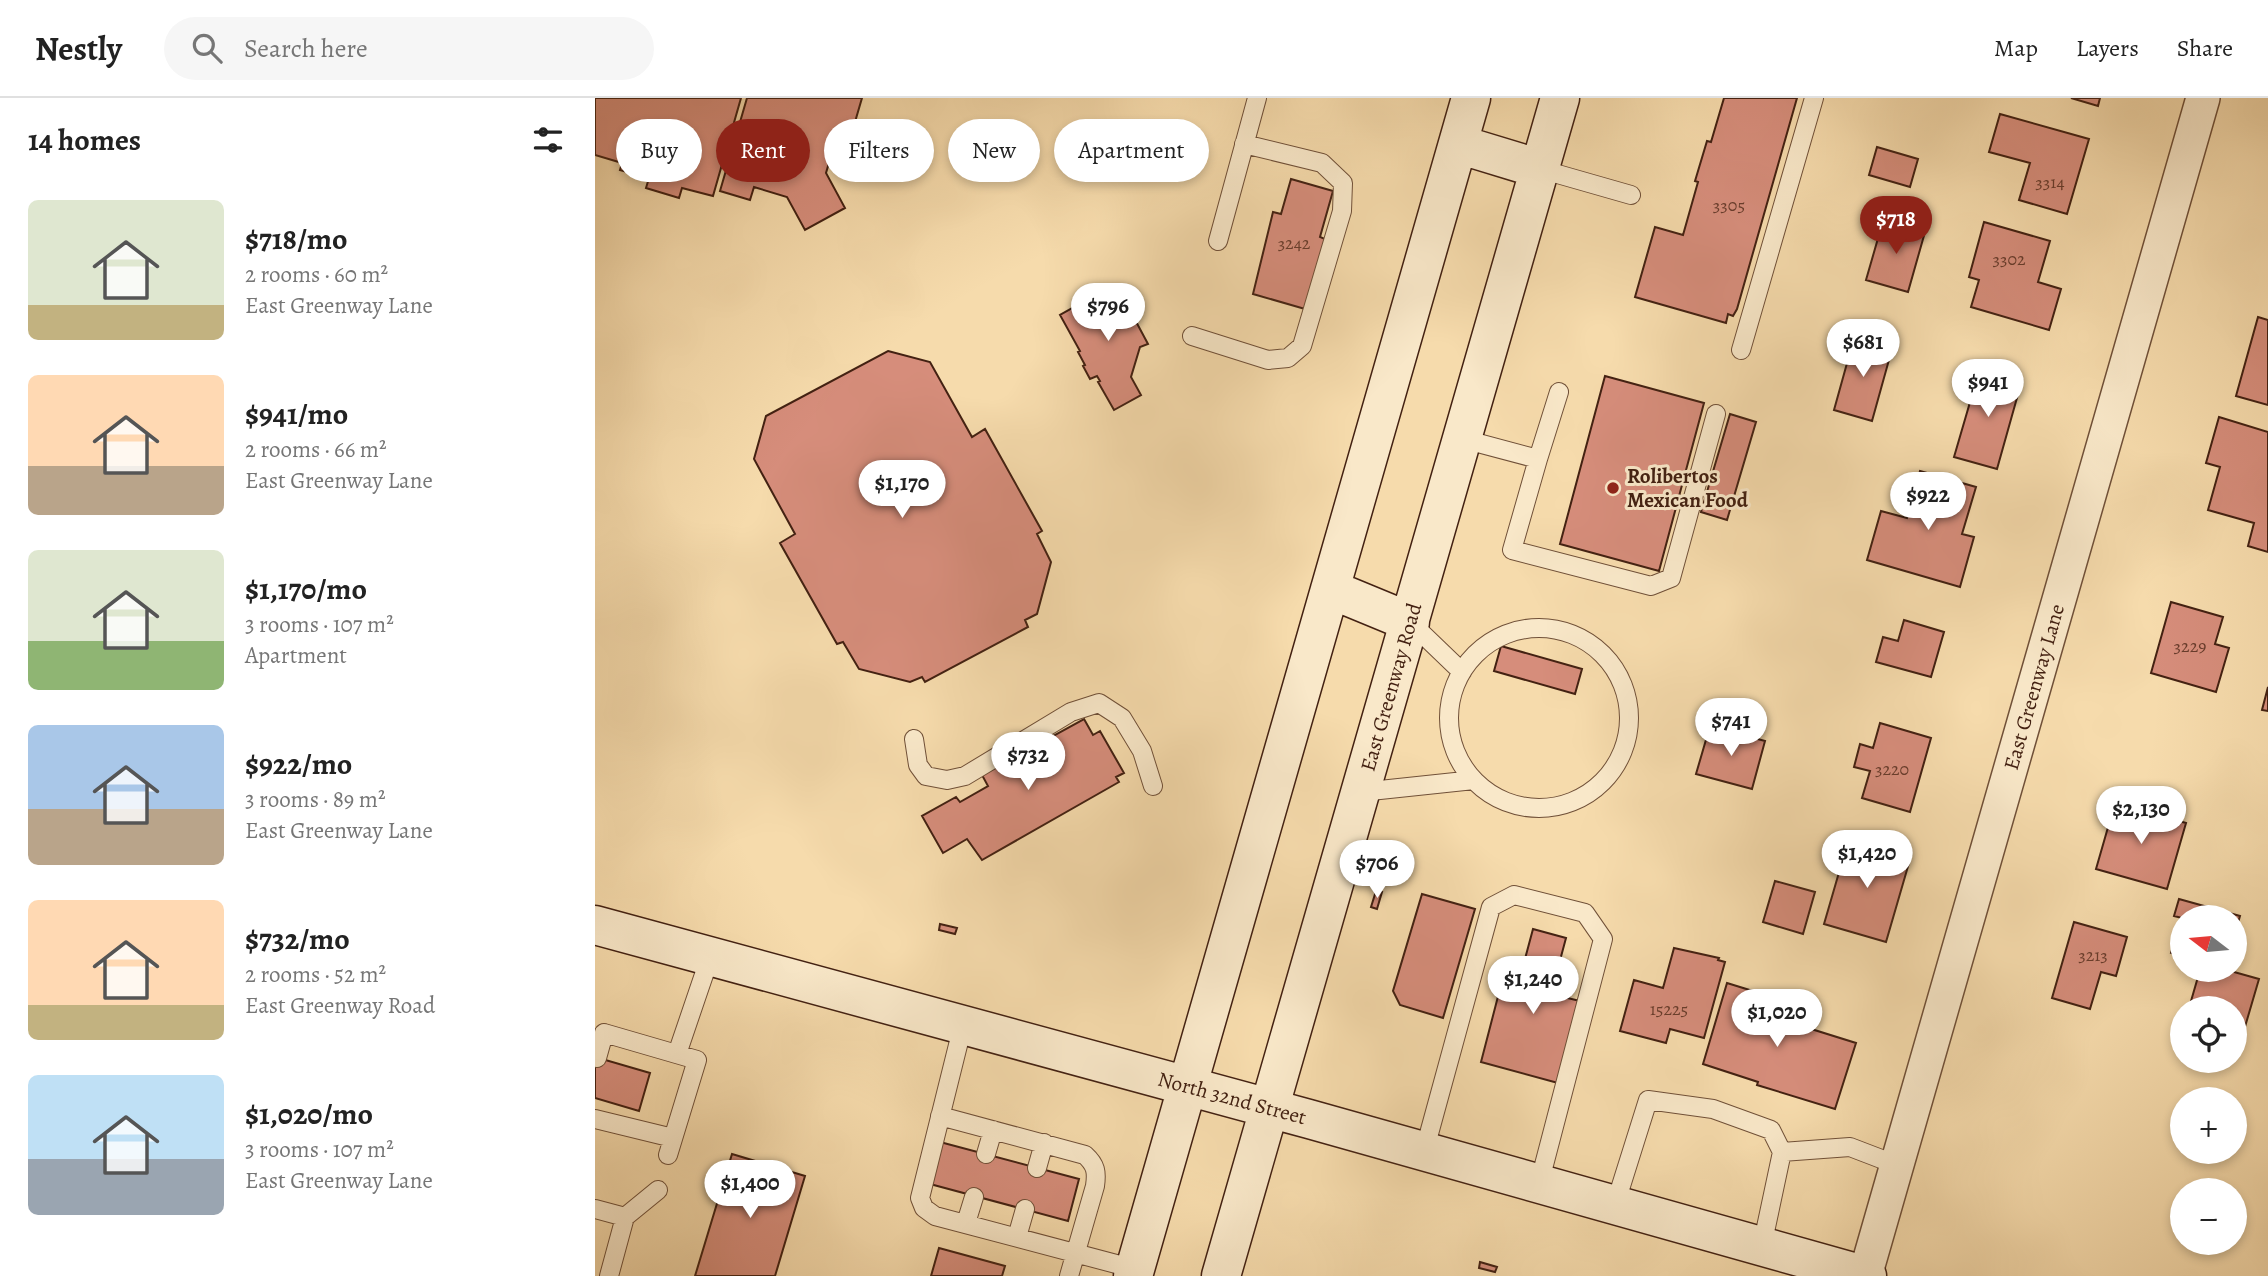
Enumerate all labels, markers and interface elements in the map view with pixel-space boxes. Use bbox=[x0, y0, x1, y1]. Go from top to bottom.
search box bbox=[164, 17, 654, 80]
text: Nestly bbox=[35, 26, 122, 71]
icon: search bbox=[188, 29, 226, 67]
text: Search here bbox=[244, 31, 368, 66]
text: Map bbox=[1994, 32, 2038, 64]
text: Layers bbox=[2076, 32, 2139, 64]
text: Share bbox=[2177, 32, 2233, 64]
chip: Buy bbox=[616, 119, 702, 182]
chip: Rent bbox=[716, 119, 810, 182]
chip: Filters bbox=[824, 119, 934, 182]
chip: New bbox=[948, 119, 1040, 182]
chip: Apartment bbox=[1054, 119, 1209, 182]
text: 14 homes bbox=[28, 120, 141, 160]
icon: filters bbox=[529, 121, 567, 159]
house number: 3314 bbox=[2035, 170, 2065, 194]
house number: 3305 bbox=[1713, 193, 1745, 217]
pin: $718 bbox=[1855, 197, 1937, 256]
text: $718 bbox=[1876, 203, 1916, 234]
text: $718/mo bbox=[245, 219, 347, 259]
icon: home bbox=[84, 228, 168, 312]
house number: 3242 bbox=[1278, 231, 1311, 255]
house number: 3302 bbox=[1992, 247, 2026, 271]
text: 2 rooms · 60 m² bbox=[245, 259, 388, 290]
pin: $796 bbox=[1067, 284, 1149, 343]
text: East Greenway Lane bbox=[245, 290, 433, 321]
text: $796 bbox=[1087, 290, 1129, 321]
pin: $681 bbox=[1822, 320, 1904, 379]
text: $681 bbox=[1843, 326, 1883, 357]
pin: $941 bbox=[1947, 360, 2029, 419]
text: $941 bbox=[1968, 366, 2008, 397]
text: $941/mo bbox=[245, 394, 348, 434]
icon: home bbox=[84, 403, 168, 487]
text: 2 rooms · 66 m² bbox=[245, 434, 387, 465]
pin: $1,170 bbox=[845, 460, 959, 520]
place label: Rolibertos Mexican Food bbox=[1627, 462, 1749, 514]
text: East Greenway Lane bbox=[245, 465, 433, 496]
text: $1,170 bbox=[875, 467, 929, 498]
pin: $922 bbox=[1887, 472, 1969, 532]
text: $922 bbox=[1906, 479, 1950, 510]
marker: Rolibertos Mexican Food bbox=[1605, 480, 1621, 496]
text: $1,170/mo bbox=[245, 569, 367, 609]
icon: home bbox=[84, 578, 168, 662]
street label: East Greenway Road bbox=[1354, 599, 1429, 774]
street label: East Greenway Lane bbox=[1997, 601, 2071, 773]
text: 3 rooms · 107 m² bbox=[245, 609, 394, 640]
house number: 3229 bbox=[2174, 634, 2206, 658]
text: Apartment bbox=[245, 640, 347, 671]
pin: $741 bbox=[1690, 698, 1772, 758]
text: $741 bbox=[1711, 705, 1751, 736]
pin: $732 bbox=[987, 732, 1069, 792]
text: $732 bbox=[1007, 739, 1049, 770]
text: $922/mo bbox=[245, 744, 352, 784]
icon: home bbox=[84, 753, 168, 837]
house number: 3220 bbox=[1875, 757, 1909, 781]
text: 3 rooms · 89 m² bbox=[245, 784, 386, 815]
pin: $2,130 bbox=[2084, 786, 2198, 846]
text: $2,130 bbox=[2112, 793, 2170, 824]
text: East Greenway Lane bbox=[245, 815, 433, 846]
pin: $1,420 bbox=[1810, 830, 1924, 890]
text: $1,420 bbox=[1838, 837, 1896, 868]
pin: $706 bbox=[1336, 840, 1418, 900]
text: $706 bbox=[1356, 847, 1398, 878]
north arrow bbox=[2170, 905, 2247, 982]
map controls bbox=[2170, 905, 2247, 1255]
text: $732/mo bbox=[245, 919, 350, 959]
icon: home bbox=[84, 928, 168, 1012]
house number: 3213 bbox=[2078, 943, 2108, 967]
pin: $1,240 bbox=[1476, 956, 1590, 1016]
text: 2 rooms · 52 m² bbox=[245, 959, 386, 990]
text: $1,240 bbox=[1504, 963, 1562, 994]
text: East Greenway Road bbox=[245, 990, 435, 1021]
pin: $1,020 bbox=[1720, 990, 1834, 1049]
text: $1,020 bbox=[1747, 996, 1807, 1027]
button: locate bbox=[2170, 996, 2247, 1073]
house number: 15225 bbox=[1650, 997, 1688, 1021]
street label: North 32nd Street bbox=[1155, 1065, 1309, 1131]
button: + bbox=[2170, 1087, 2247, 1164]
text: $1,020/mo bbox=[245, 1094, 373, 1134]
icon: home bbox=[84, 1103, 168, 1187]
text: 3 rooms · 107 m² bbox=[245, 1134, 394, 1165]
pin: $1,400 bbox=[693, 1160, 807, 1220]
text: East Greenway Lane bbox=[245, 1165, 433, 1196]
text: $1,400 bbox=[720, 1167, 780, 1198]
button: − bbox=[2170, 1178, 2247, 1255]

